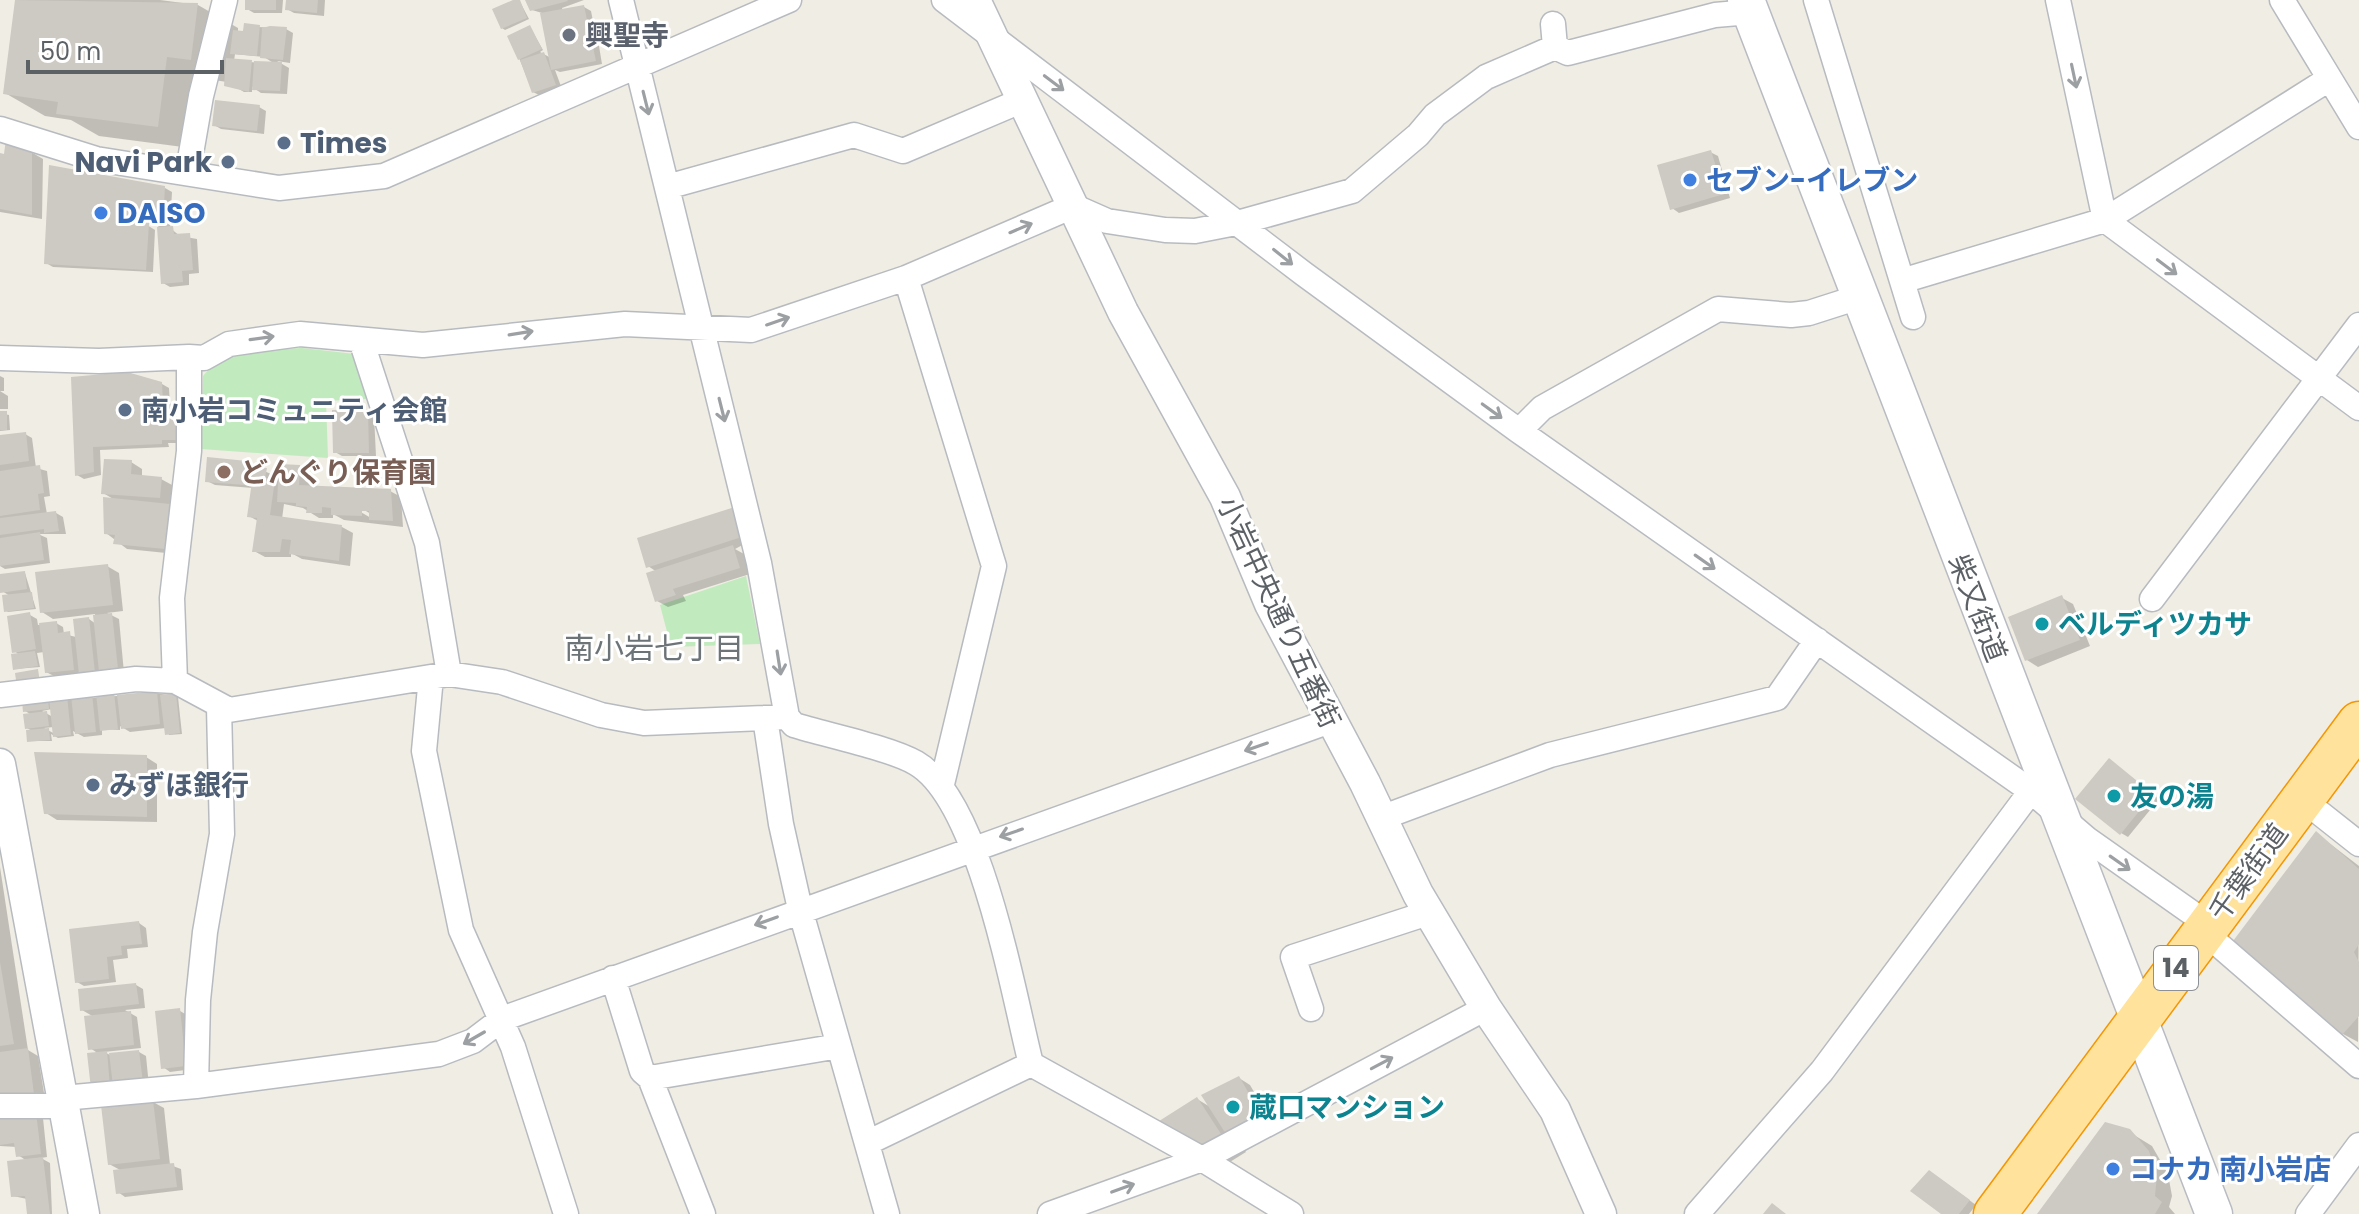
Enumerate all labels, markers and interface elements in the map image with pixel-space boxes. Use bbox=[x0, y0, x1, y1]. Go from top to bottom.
place label: 興聖寺 bbox=[585, 16, 669, 55]
scale bar bbox=[28, 24, 222, 74]
marker: 興聖寺 bbox=[560, 26, 578, 44]
text: 50 m bbox=[40, 35, 101, 68]
one-way arrow bbox=[2067, 63, 2082, 89]
one-way arrow bbox=[1043, 74, 1064, 91]
one-way arrow bbox=[639, 90, 654, 115]
place label: Times bbox=[300, 124, 387, 163]
marker: Times bbox=[275, 134, 293, 152]
place label: Navi Park bbox=[74, 143, 213, 182]
marker: Navi Park bbox=[219, 153, 237, 171]
place label: セブン-イレブン bbox=[1706, 161, 1918, 200]
marker: セブン-イレブン bbox=[1681, 171, 1699, 189]
place label: DAISO bbox=[117, 194, 205, 233]
marker: DAISO bbox=[92, 204, 110, 222]
one-way arrow bbox=[1008, 220, 1033, 235]
one-way arrow bbox=[1272, 248, 1293, 266]
one-way arrow bbox=[2156, 258, 2177, 275]
one-way arrow bbox=[766, 313, 791, 328]
one-way arrow bbox=[507, 325, 533, 340]
one-way arrow bbox=[249, 330, 274, 345]
place label: 南小岩コミュニティ会館 bbox=[141, 391, 447, 430]
one-way arrow bbox=[716, 396, 731, 422]
marker: 南小岩コミュニティ会館 bbox=[116, 401, 134, 419]
one-way arrow bbox=[1481, 403, 1503, 419]
place label: どんぐり保育園 bbox=[240, 453, 436, 492]
marker: どんぐり保育園 bbox=[215, 463, 233, 481]
street label: 小岩中央通り五番街 bbox=[1208, 490, 1349, 735]
street label: 柴又街道 bbox=[1939, 549, 2016, 667]
one-way arrow bbox=[1693, 554, 1715, 570]
place label: ベルディツカサ bbox=[2058, 605, 2252, 644]
marker: ベルディツカサ bbox=[2033, 615, 2051, 633]
district label: 南小岩七丁目 bbox=[564, 627, 744, 670]
one-way arrow bbox=[772, 650, 787, 675]
one-way arrow bbox=[1244, 740, 1269, 755]
place label: みずほ銀行 bbox=[109, 766, 249, 805]
marker: みずほ銀行 bbox=[84, 776, 102, 794]
place label: 友の湯 bbox=[2130, 777, 2214, 816]
marker: 友の湯 bbox=[2105, 787, 2123, 805]
street label: 千葉街道 bbox=[2200, 816, 2297, 929]
one-way arrow bbox=[999, 827, 1024, 842]
one-way arrow bbox=[2109, 855, 2131, 871]
one-way arrow bbox=[754, 915, 779, 930]
road number: 14 bbox=[2154, 946, 2198, 990]
one-way arrow bbox=[463, 1030, 486, 1046]
one-way arrow bbox=[1370, 1054, 1393, 1070]
place label: 蔵口マンション bbox=[1249, 1088, 1445, 1127]
marker: 蔵口マンション bbox=[1224, 1098, 1242, 1116]
place label: コナカ 南小岩店 bbox=[2129, 1150, 2331, 1189]
marker: コナカ 南小岩店 bbox=[2104, 1160, 2122, 1178]
one-way arrow bbox=[1110, 1179, 1135, 1194]

